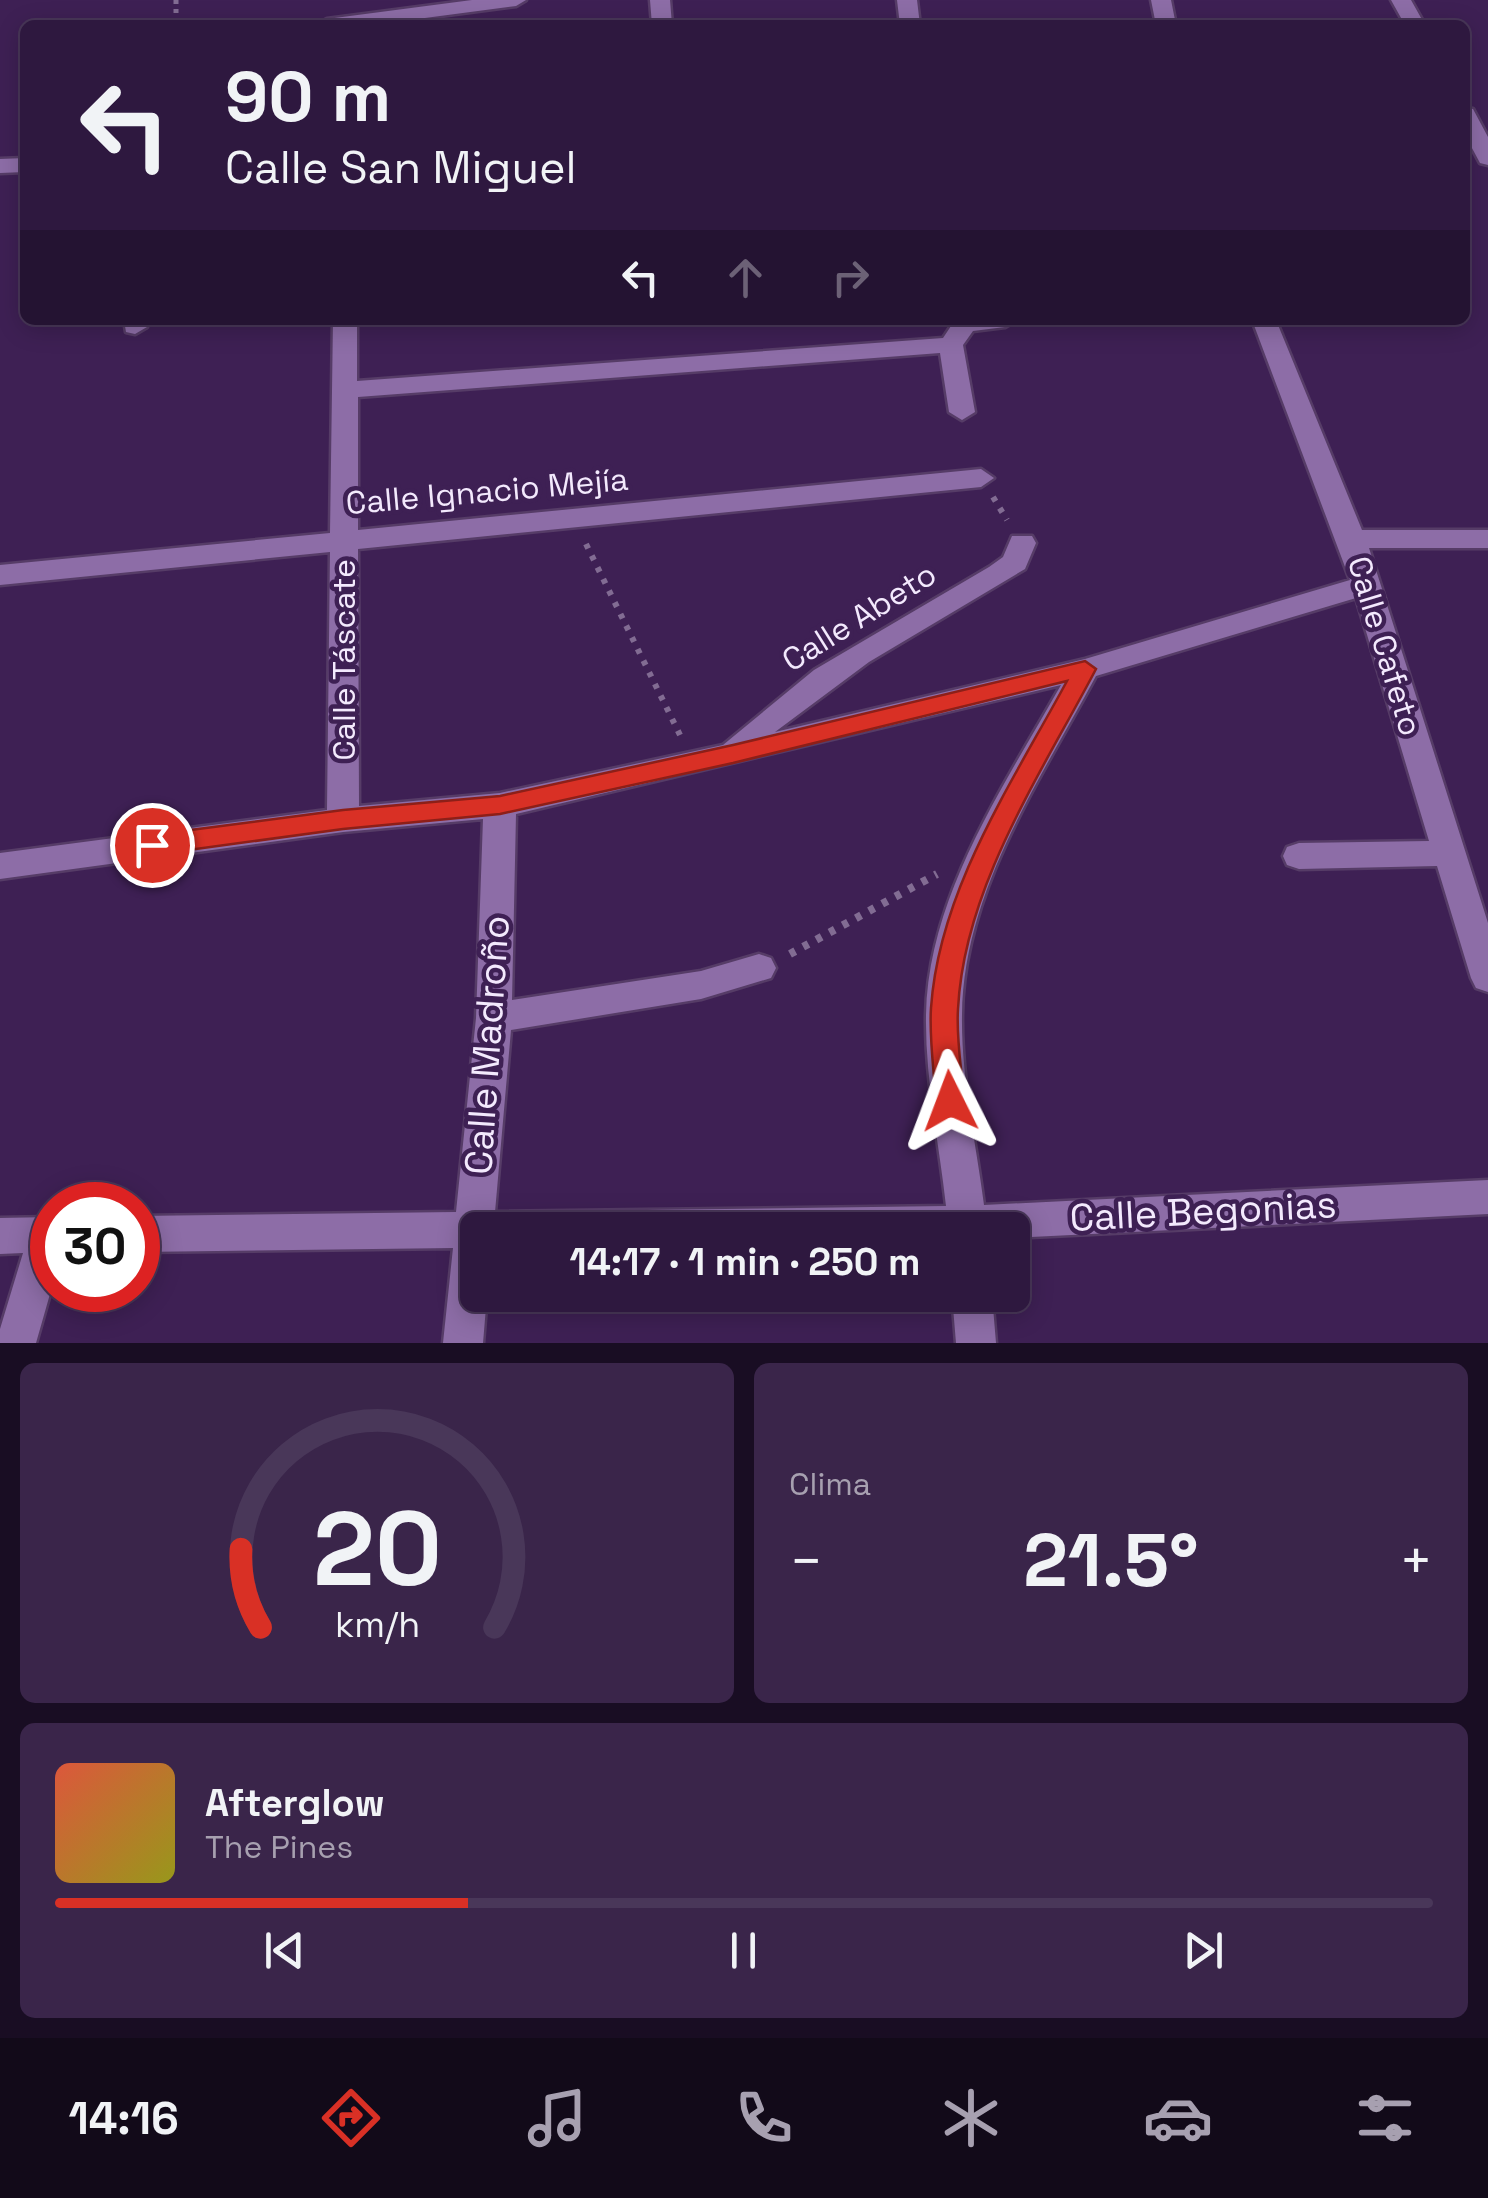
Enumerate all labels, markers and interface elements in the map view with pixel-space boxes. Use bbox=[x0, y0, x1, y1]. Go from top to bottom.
text: 90 m bbox=[225, 52, 391, 141]
icon: left bbox=[60, 60, 190, 190]
text: Calle San Miguel bbox=[225, 139, 577, 196]
icon: left bbox=[613, 250, 668, 305]
icon: ahead bbox=[718, 250, 773, 305]
icon: right bbox=[823, 250, 878, 305]
street label: Calle Ignacio Mejía bbox=[344, 459, 630, 523]
street label: Calle Cafeto bbox=[1339, 552, 1431, 740]
street label: Calle Abeto bbox=[774, 554, 944, 680]
street label: Calle Táscate bbox=[324, 559, 364, 761]
pin bbox=[110, 803, 195, 888]
icon: arrive bbox=[125, 818, 180, 873]
street label: Calle Madroño bbox=[454, 914, 520, 1176]
position arrow bbox=[898, 1049, 1002, 1153]
street label: Calle Begonias bbox=[1068, 1180, 1338, 1242]
speed limit sign: 30 bbox=[30, 1182, 160, 1312]
text: 14:17 · 1 min · 250 m bbox=[570, 1238, 920, 1286]
text: Clima bbox=[789, 1464, 871, 1504]
text: 20 bbox=[312, 1483, 442, 1615]
text: 21.5° bbox=[1023, 1512, 1199, 1608]
text: − bbox=[789, 1526, 823, 1596]
text: + bbox=[1399, 1526, 1433, 1596]
text: km/h bbox=[334, 1602, 420, 1647]
text: Afterglow bbox=[205, 1779, 385, 1827]
text: The Pines bbox=[205, 1827, 353, 1867]
icon: previous bbox=[257, 1923, 312, 1978]
icon: pause bbox=[716, 1923, 771, 1978]
icon: next bbox=[1176, 1923, 1231, 1978]
icon: directions bbox=[316, 2083, 386, 2153]
icon: music bbox=[522, 2083, 592, 2153]
icon: phone bbox=[729, 2083, 799, 2153]
icon: climate bbox=[936, 2083, 1006, 2153]
icon: car bbox=[1143, 2083, 1213, 2153]
icon: filters bbox=[1350, 2083, 1420, 2153]
text: 14:16 bbox=[68, 2090, 179, 2147]

